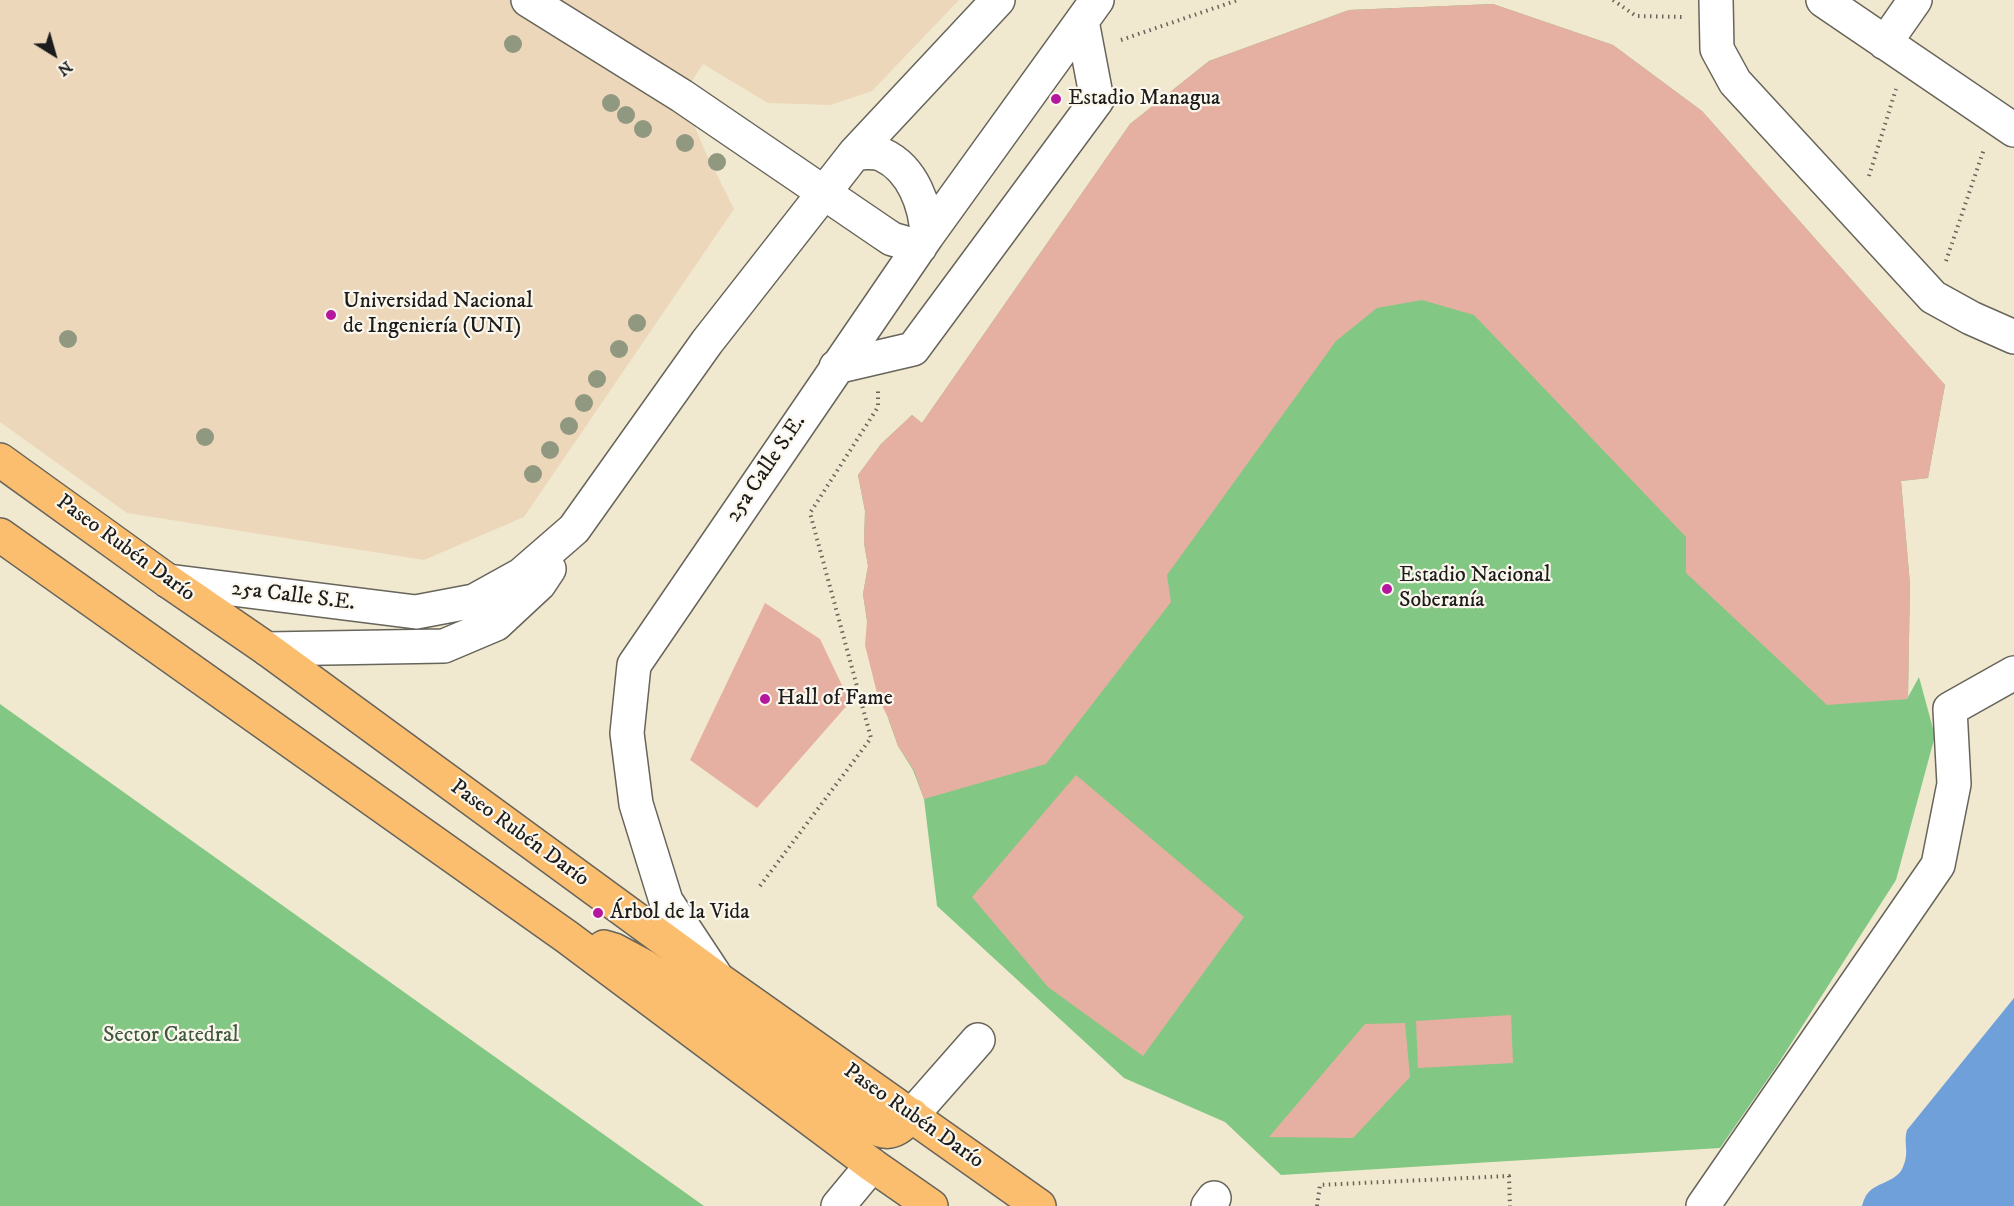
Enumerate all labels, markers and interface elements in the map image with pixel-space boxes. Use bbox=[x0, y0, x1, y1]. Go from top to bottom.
north arrow bbox=[24, 24, 84, 84]
text: N bbox=[54, 56, 76, 80]
place label: Estadio Managua bbox=[1068, 86, 1220, 112]
marker: Estadio Managua bbox=[1049, 92, 1063, 106]
place label: Universidad Nacional de Ingeniería (UNI) bbox=[343, 289, 533, 340]
marker: Universidad Nacional de Ingeniería (UNI) bbox=[324, 308, 338, 322]
street label: 25a Calle S.E. bbox=[721, 410, 813, 528]
street label: Paseo Rubén Darío bbox=[50, 490, 200, 608]
place label: Estadio Nacional Soberanía bbox=[1399, 563, 1551, 614]
street label: 25a Calle S.E. bbox=[230, 576, 356, 618]
marker: Estadio Nacional Soberanía bbox=[1380, 582, 1394, 596]
place label: Hall of Fame bbox=[777, 686, 893, 712]
marker: Hall of Fame bbox=[758, 692, 772, 706]
street label: Paseo Rubén Darío bbox=[444, 775, 594, 893]
place label: Árbol de la Vida bbox=[610, 900, 750, 926]
marker: Árbol de la Vida bbox=[591, 906, 605, 920]
park label: Sector Catedral bbox=[103, 1023, 239, 1049]
street label: Paseo Rubén Darío bbox=[838, 1059, 988, 1175]

